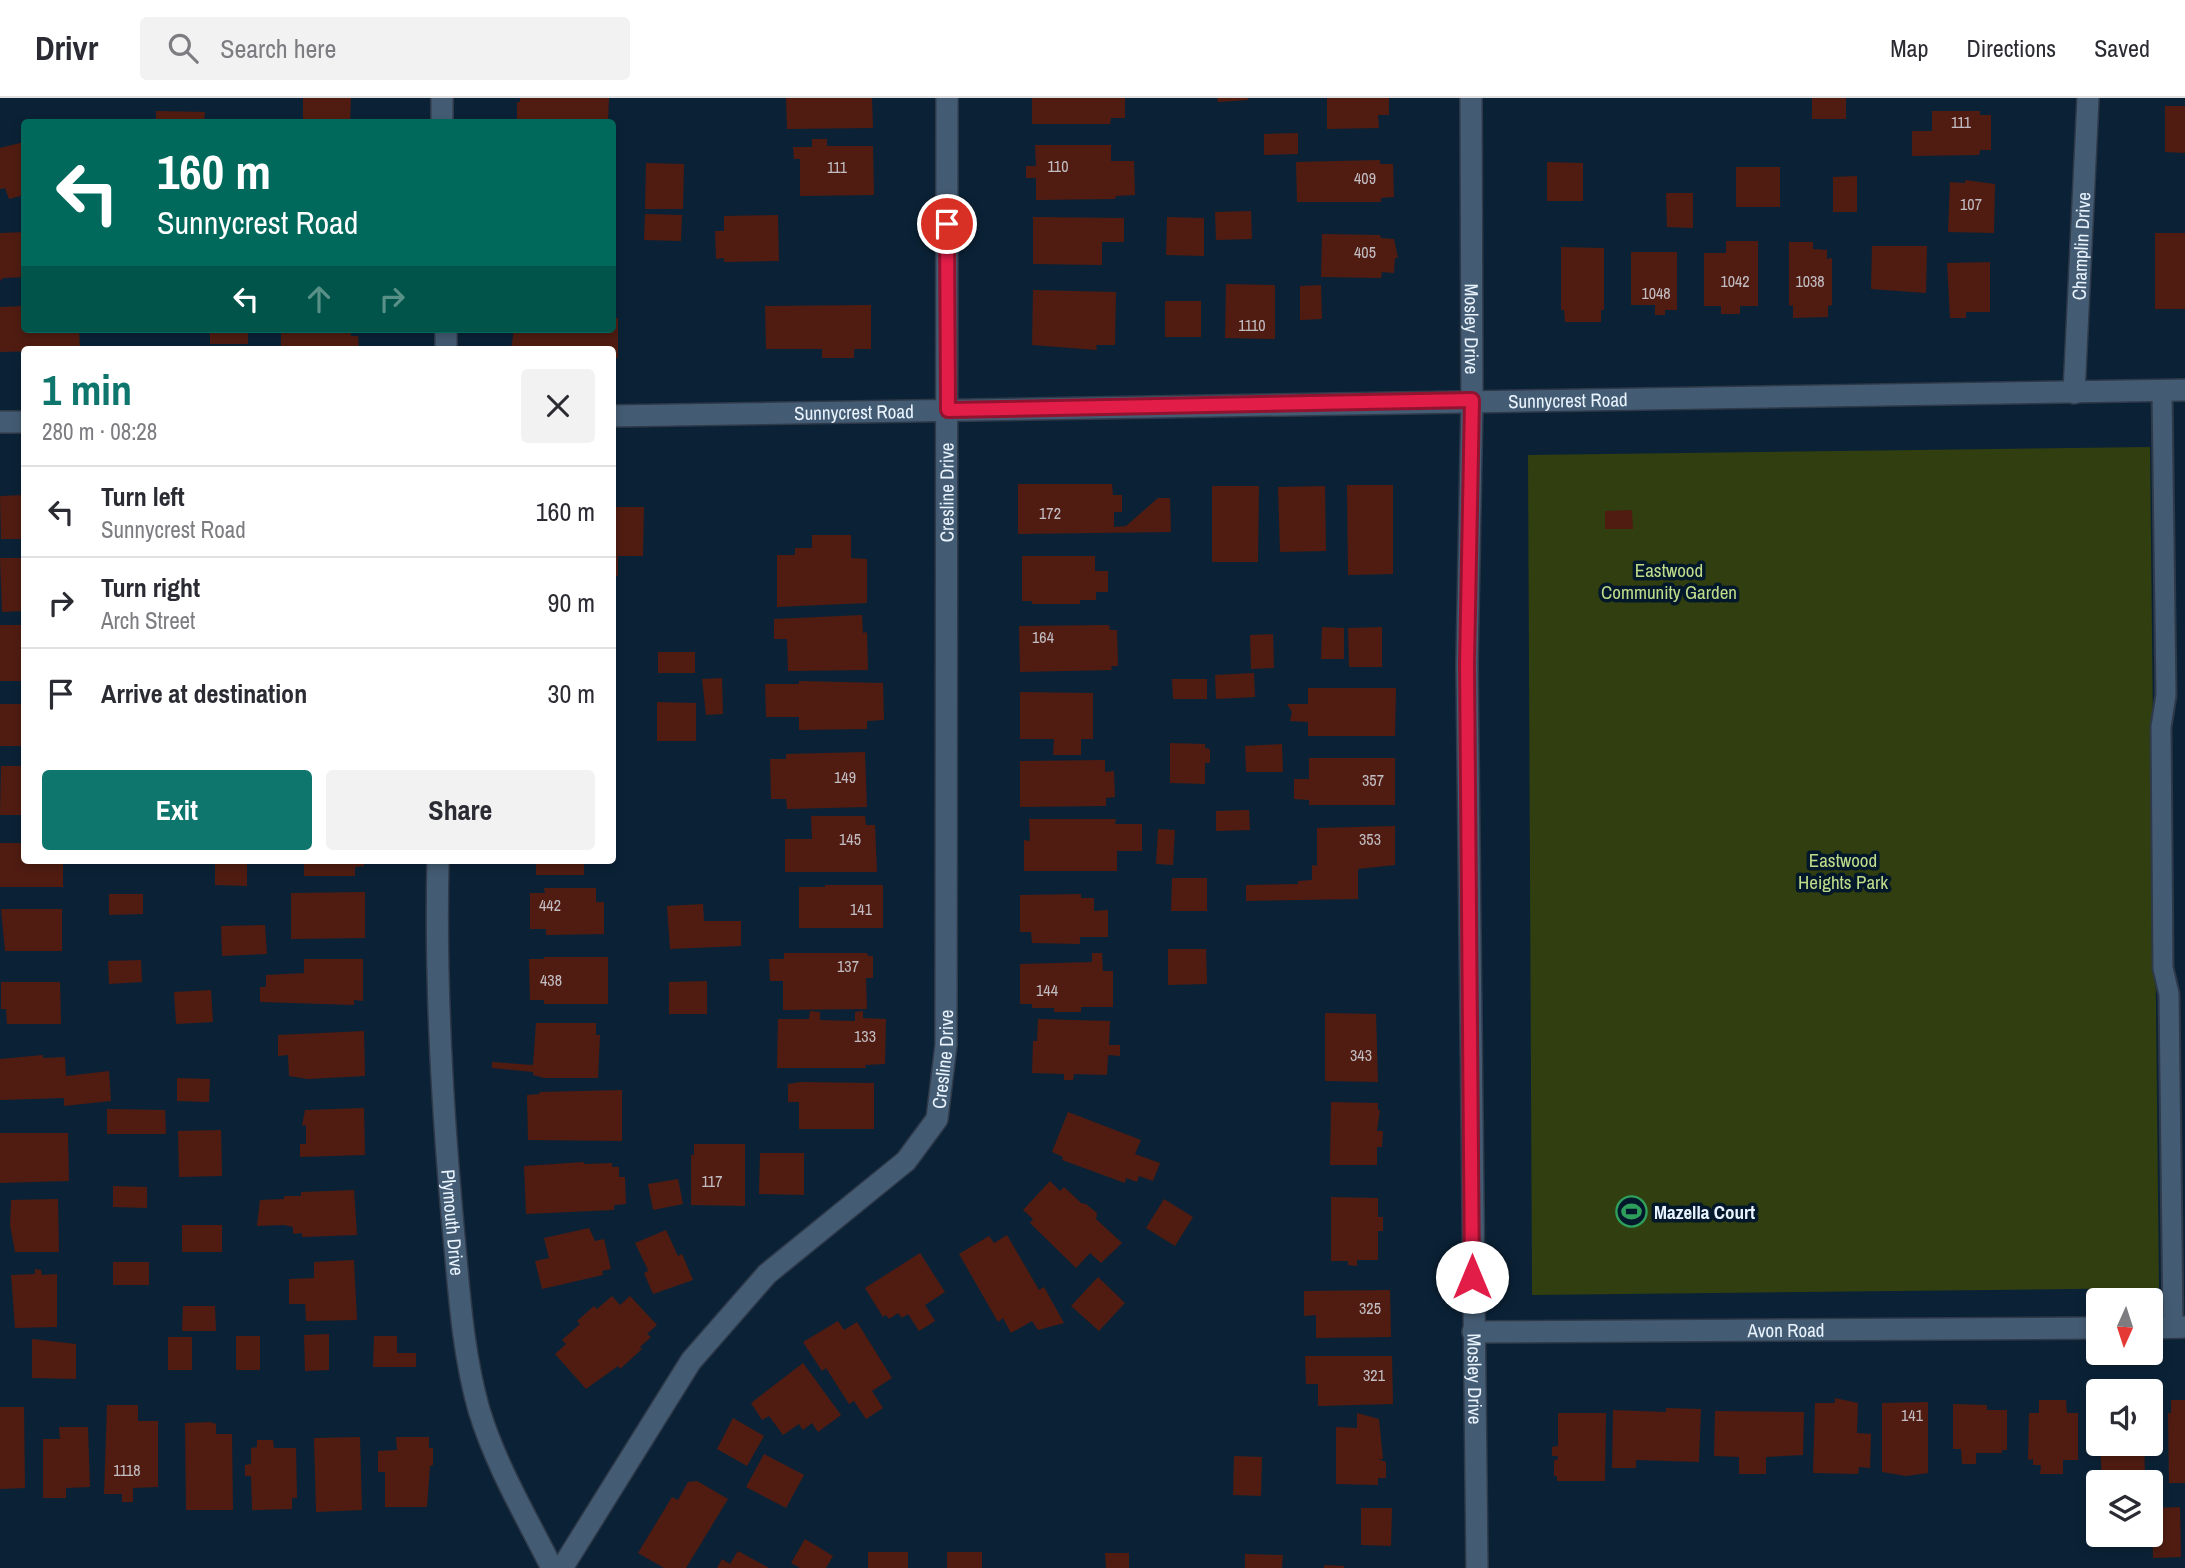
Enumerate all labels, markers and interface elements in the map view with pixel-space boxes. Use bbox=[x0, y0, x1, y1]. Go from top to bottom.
search box bbox=[140, 17, 630, 80]
text: Drivr bbox=[35, 26, 98, 70]
icon: search bbox=[164, 29, 202, 67]
text: Search here bbox=[220, 31, 336, 66]
text: Map bbox=[1890, 32, 1928, 64]
text: Directions bbox=[1966, 32, 2056, 64]
text: Saved bbox=[2094, 32, 2150, 64]
house number: 111 bbox=[1951, 111, 1972, 133]
text: 160 m bbox=[157, 138, 271, 204]
icon: left bbox=[42, 147, 133, 238]
house number: 110 bbox=[1048, 155, 1068, 177]
house number: 111 bbox=[827, 156, 848, 178]
house number: 409 bbox=[1354, 167, 1376, 189]
street label: Champlin Drive bbox=[2065, 191, 2097, 301]
house number: 107 bbox=[1960, 193, 1982, 215]
pin bbox=[917, 194, 977, 254]
text: Sunnycrest Road bbox=[157, 201, 358, 244]
icon: arrive bbox=[928, 205, 966, 243]
house number: 405 bbox=[1354, 241, 1376, 263]
house number: 1042 bbox=[1720, 270, 1750, 292]
house number: 1038 bbox=[1795, 270, 1825, 292]
icon: left bbox=[227, 280, 265, 318]
icon: ahead bbox=[300, 280, 338, 318]
icon: right bbox=[373, 280, 411, 318]
house number: 1048 bbox=[1641, 282, 1671, 304]
street label: Mosley Drive bbox=[1459, 283, 1485, 375]
house number: 1110 bbox=[1238, 314, 1266, 336]
text: 1 min bbox=[42, 362, 132, 418]
button: close bbox=[521, 369, 595, 443]
street label: Sunnycrest Road bbox=[1508, 386, 1628, 414]
street label: Sunnycrest Road bbox=[794, 398, 914, 426]
text: 280 m · 08:28 bbox=[42, 416, 157, 447]
street label: Cresline Drive bbox=[934, 442, 960, 542]
text: Turn left bbox=[101, 479, 185, 514]
icon: left bbox=[42, 493, 80, 531]
text: 160 m bbox=[536, 494, 595, 529]
house number: 172 bbox=[1039, 502, 1061, 524]
text: Sunnycrest Road bbox=[101, 514, 246, 545]
park label: Eastwood Community Garden bbox=[1601, 557, 1737, 605]
text: Turn right bbox=[101, 570, 200, 605]
icon: right bbox=[42, 584, 80, 622]
text: 90 m bbox=[548, 585, 595, 620]
text: Arch Street bbox=[101, 605, 195, 636]
house number: 164 bbox=[1032, 626, 1054, 648]
icon: arrive bbox=[42, 675, 80, 713]
text: Arrive at destination bbox=[101, 676, 307, 711]
text: 30 m bbox=[548, 676, 595, 711]
house number: 149 bbox=[834, 766, 856, 788]
house number: 357 bbox=[1362, 769, 1384, 791]
button: Exit bbox=[42, 770, 312, 850]
button: Share bbox=[326, 770, 595, 850]
house number: 145 bbox=[839, 828, 861, 850]
house number: 353 bbox=[1359, 828, 1381, 850]
park label: Eastwood Heights Park bbox=[1798, 847, 1888, 895]
house number: 442 bbox=[539, 894, 561, 916]
house number: 141 bbox=[850, 898, 873, 920]
house number: 137 bbox=[837, 955, 859, 977]
house number: 438 bbox=[540, 969, 562, 991]
house number: 144 bbox=[1036, 979, 1058, 1001]
street label: Cresline Drive bbox=[925, 1009, 959, 1110]
house number: 133 bbox=[854, 1025, 876, 1047]
house number: 343 bbox=[1350, 1044, 1372, 1066]
street label: Plymouth Drive bbox=[435, 1168, 470, 1277]
house number: 117 bbox=[702, 1170, 722, 1192]
sports icon: Mazella Court bbox=[1614, 1195, 1648, 1229]
place label: Mazella Court bbox=[1654, 1199, 1755, 1225]
position arrow bbox=[1435, 1240, 1509, 1314]
north arrow bbox=[2086, 1288, 2163, 1365]
map controls bbox=[2086, 1288, 2163, 1547]
house number: 325 bbox=[1359, 1297, 1381, 1319]
street label: Avon Road bbox=[1746, 1317, 1825, 1343]
street label: Mosley Drive bbox=[1461, 1333, 1488, 1425]
house number: 321 bbox=[1363, 1364, 1386, 1386]
button: sound bbox=[2086, 1379, 2163, 1456]
house number: 141 bbox=[1901, 1404, 1924, 1426]
house number: 1118 bbox=[113, 1459, 141, 1481]
button: layers bbox=[2086, 1470, 2163, 1547]

